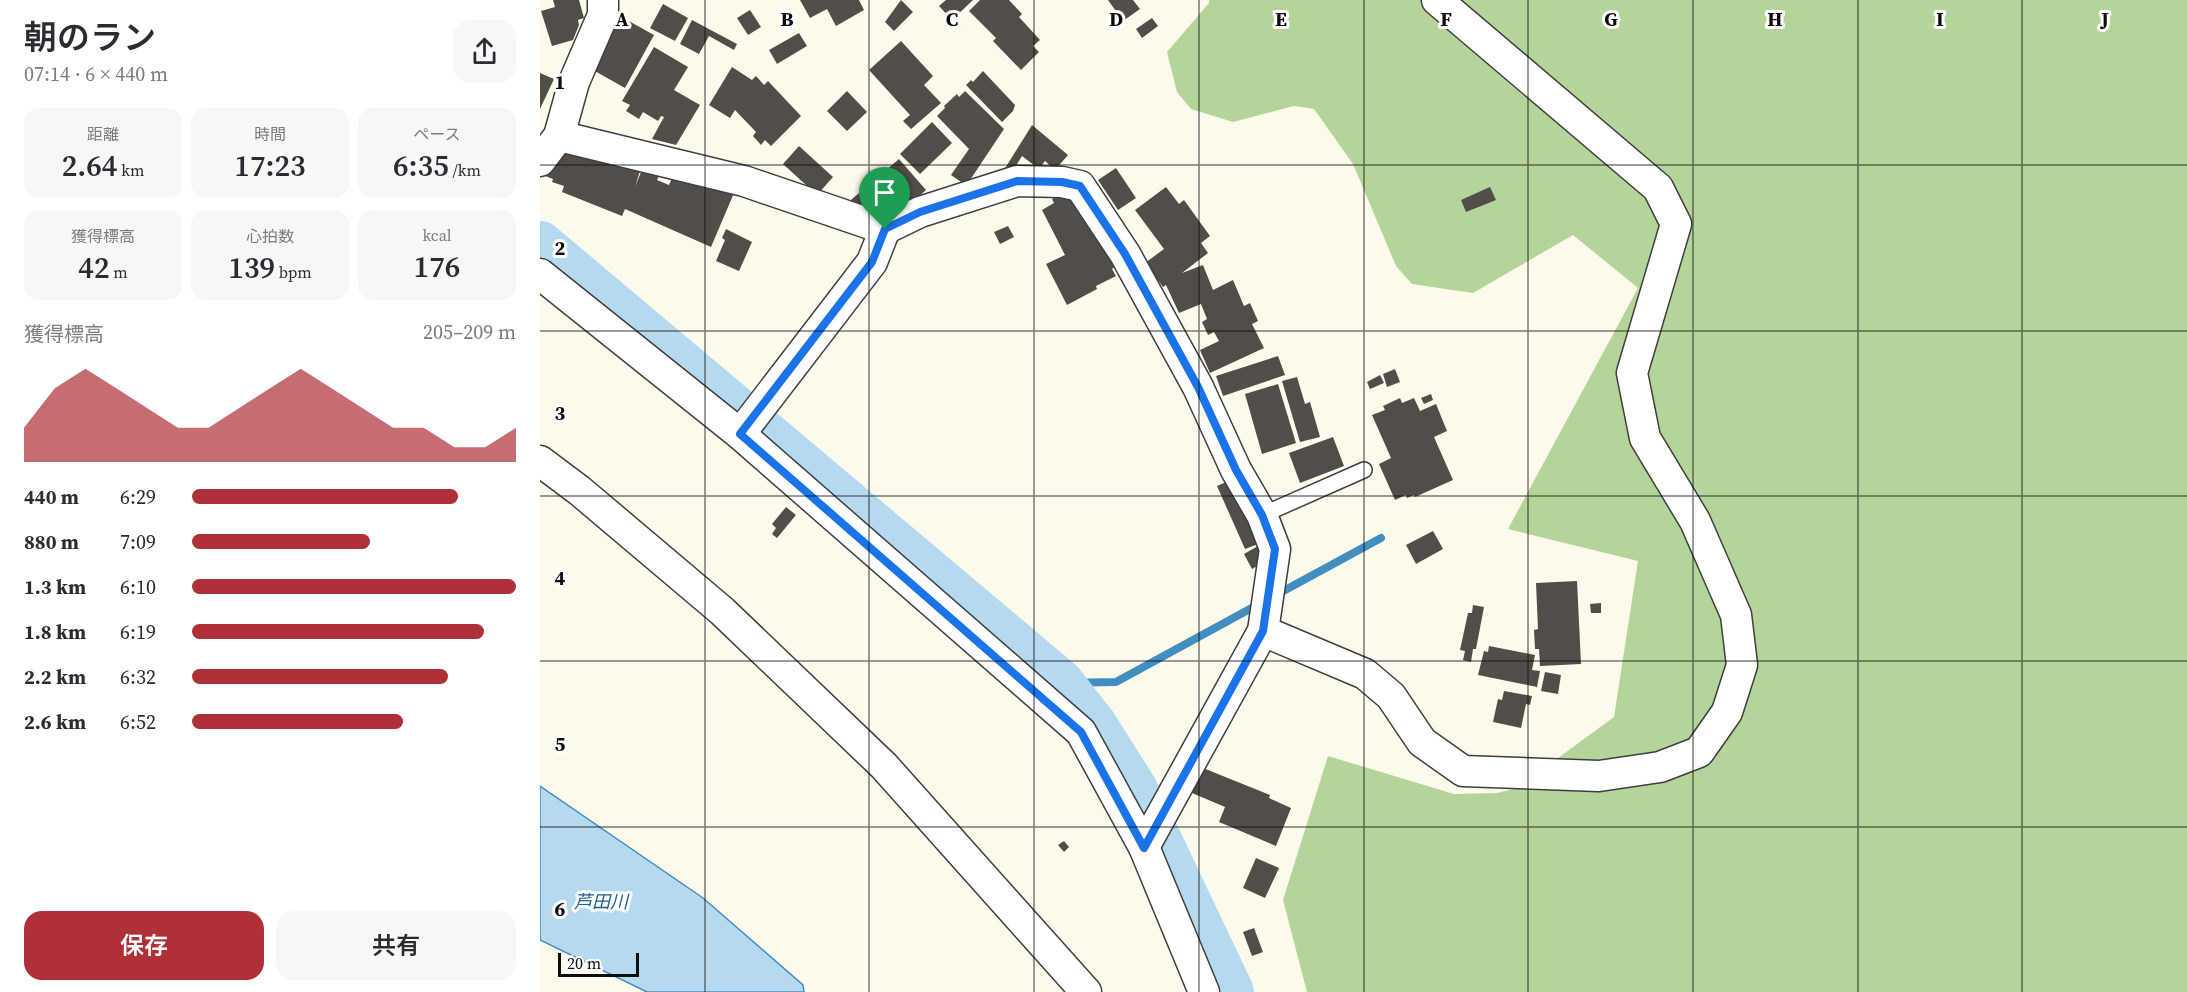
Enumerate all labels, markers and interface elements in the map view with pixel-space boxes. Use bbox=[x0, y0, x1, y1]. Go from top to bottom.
text: A bbox=[615, 5, 629, 33]
text: B bbox=[780, 5, 794, 33]
text: C bbox=[946, 5, 958, 33]
text: D bbox=[1109, 5, 1123, 33]
text: E bbox=[1275, 5, 1287, 33]
text: F bbox=[1440, 5, 1452, 33]
text: G bbox=[1604, 5, 1618, 33]
text: H bbox=[1767, 5, 1783, 33]
text: I bbox=[1936, 5, 1944, 33]
text: J bbox=[2099, 5, 2109, 33]
text: 朝のラン bbox=[24, 15, 156, 60]
button: share bbox=[453, 20, 516, 83]
text: 07:14 · 6 × 440 m bbox=[24, 60, 168, 88]
text: 1 bbox=[555, 68, 565, 96]
text: 距離 bbox=[87, 123, 119, 145]
text: 時間 bbox=[254, 123, 286, 145]
text: ペース bbox=[413, 123, 461, 145]
text: 2.64 bbox=[62, 145, 117, 186]
text: 17:23 bbox=[234, 145, 306, 186]
text: 6:35 bbox=[393, 145, 449, 186]
text: km bbox=[117, 159, 144, 181]
text: /km bbox=[449, 159, 481, 181]
pin bbox=[859, 167, 910, 229]
icon: arrive bbox=[868, 176, 901, 209]
text: kcal bbox=[422, 224, 452, 246]
text: 獲得標高 bbox=[71, 225, 135, 247]
text: 心拍数 bbox=[246, 225, 294, 247]
text: 2 bbox=[555, 234, 566, 262]
text: 176 bbox=[414, 246, 460, 287]
text: 42 bbox=[78, 247, 110, 288]
text: 139 bbox=[228, 247, 275, 288]
text: m bbox=[110, 261, 128, 283]
text: bpm bbox=[275, 261, 312, 283]
text: 205–209 m bbox=[423, 318, 516, 346]
text: 獲得標高 bbox=[24, 320, 104, 348]
text: 3 bbox=[555, 399, 566, 427]
text: 440 m bbox=[24, 483, 79, 511]
text: 6:29 bbox=[120, 483, 156, 511]
text: 880 m bbox=[24, 528, 79, 556]
text: 7:09 bbox=[120, 528, 156, 556]
text: 4 bbox=[555, 564, 566, 592]
text: 1.3 km bbox=[24, 573, 86, 601]
text: 6:10 bbox=[120, 573, 156, 601]
text: 1.8 km bbox=[24, 618, 86, 646]
text: 6:19 bbox=[120, 618, 156, 646]
text: 2.2 km bbox=[24, 663, 86, 691]
text: 6:32 bbox=[120, 663, 156, 691]
text: 2.6 km bbox=[24, 708, 86, 736]
text: 6:52 bbox=[120, 708, 156, 736]
text: 5 bbox=[555, 730, 566, 758]
water label: 芦田川 bbox=[574, 889, 630, 914]
text: 6 bbox=[555, 895, 566, 923]
button: 保存 bbox=[24, 911, 264, 980]
button: 共有 bbox=[276, 911, 516, 980]
scale bar bbox=[558, 950, 639, 978]
text: 20 m bbox=[567, 952, 601, 974]

